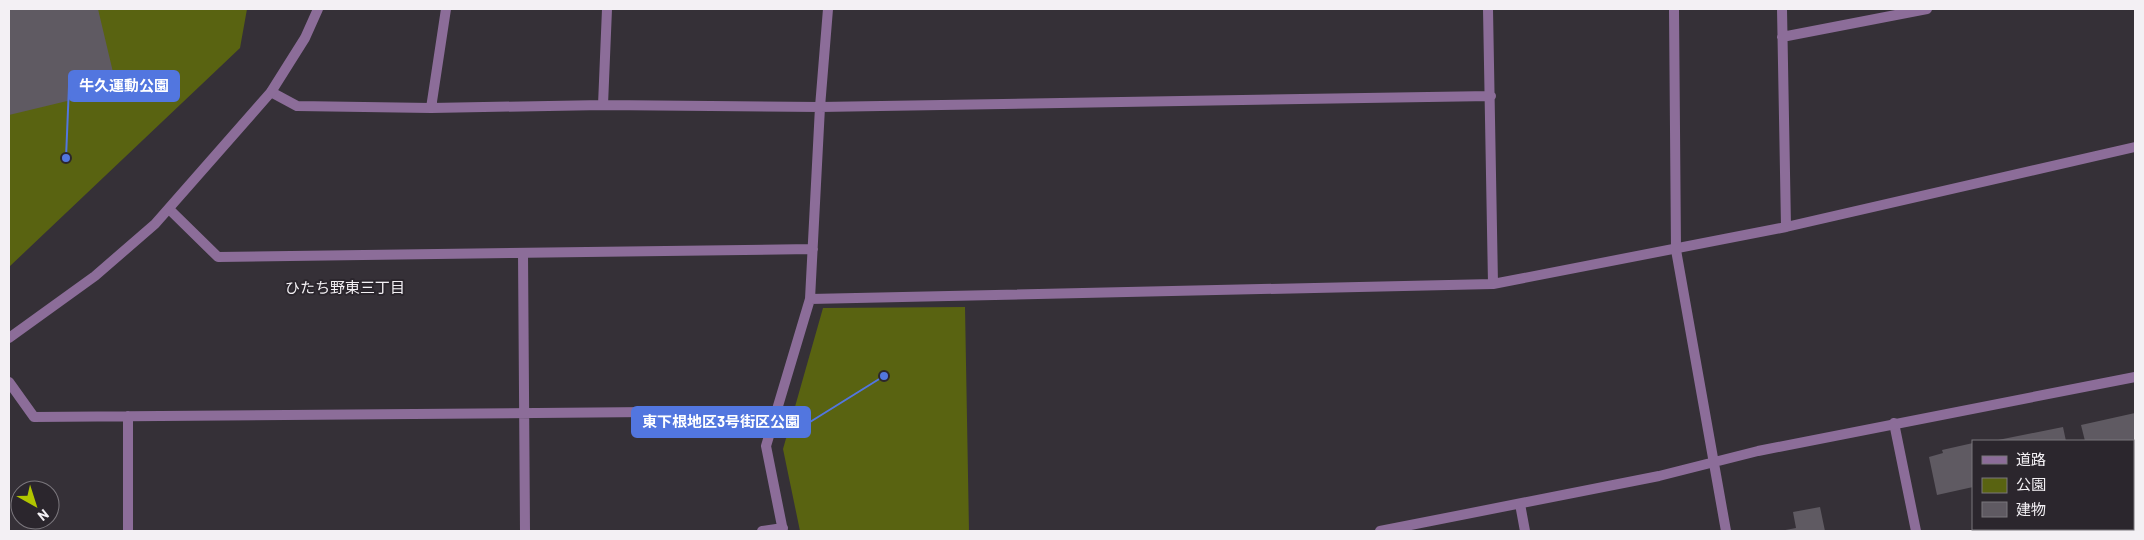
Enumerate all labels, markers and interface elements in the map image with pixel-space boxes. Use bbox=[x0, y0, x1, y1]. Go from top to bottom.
callout: 牛久運動公園 bbox=[69, 71, 179, 101]
text: 牛久運動公園 bbox=[79, 76, 169, 94]
district label: ひたち野東三丁目 bbox=[285, 278, 405, 296]
callout: 東下根地区3号街区公園 bbox=[632, 407, 810, 437]
text: 東下根地区3号街区公園 bbox=[642, 412, 800, 430]
legend bbox=[1972, 440, 2134, 530]
text: 道路 bbox=[2016, 450, 2046, 468]
text: 公園 bbox=[2016, 475, 2046, 493]
north arrow bbox=[10, 480, 60, 530]
text: 建物 bbox=[2016, 500, 2046, 518]
text: N bbox=[35, 506, 52, 525]

